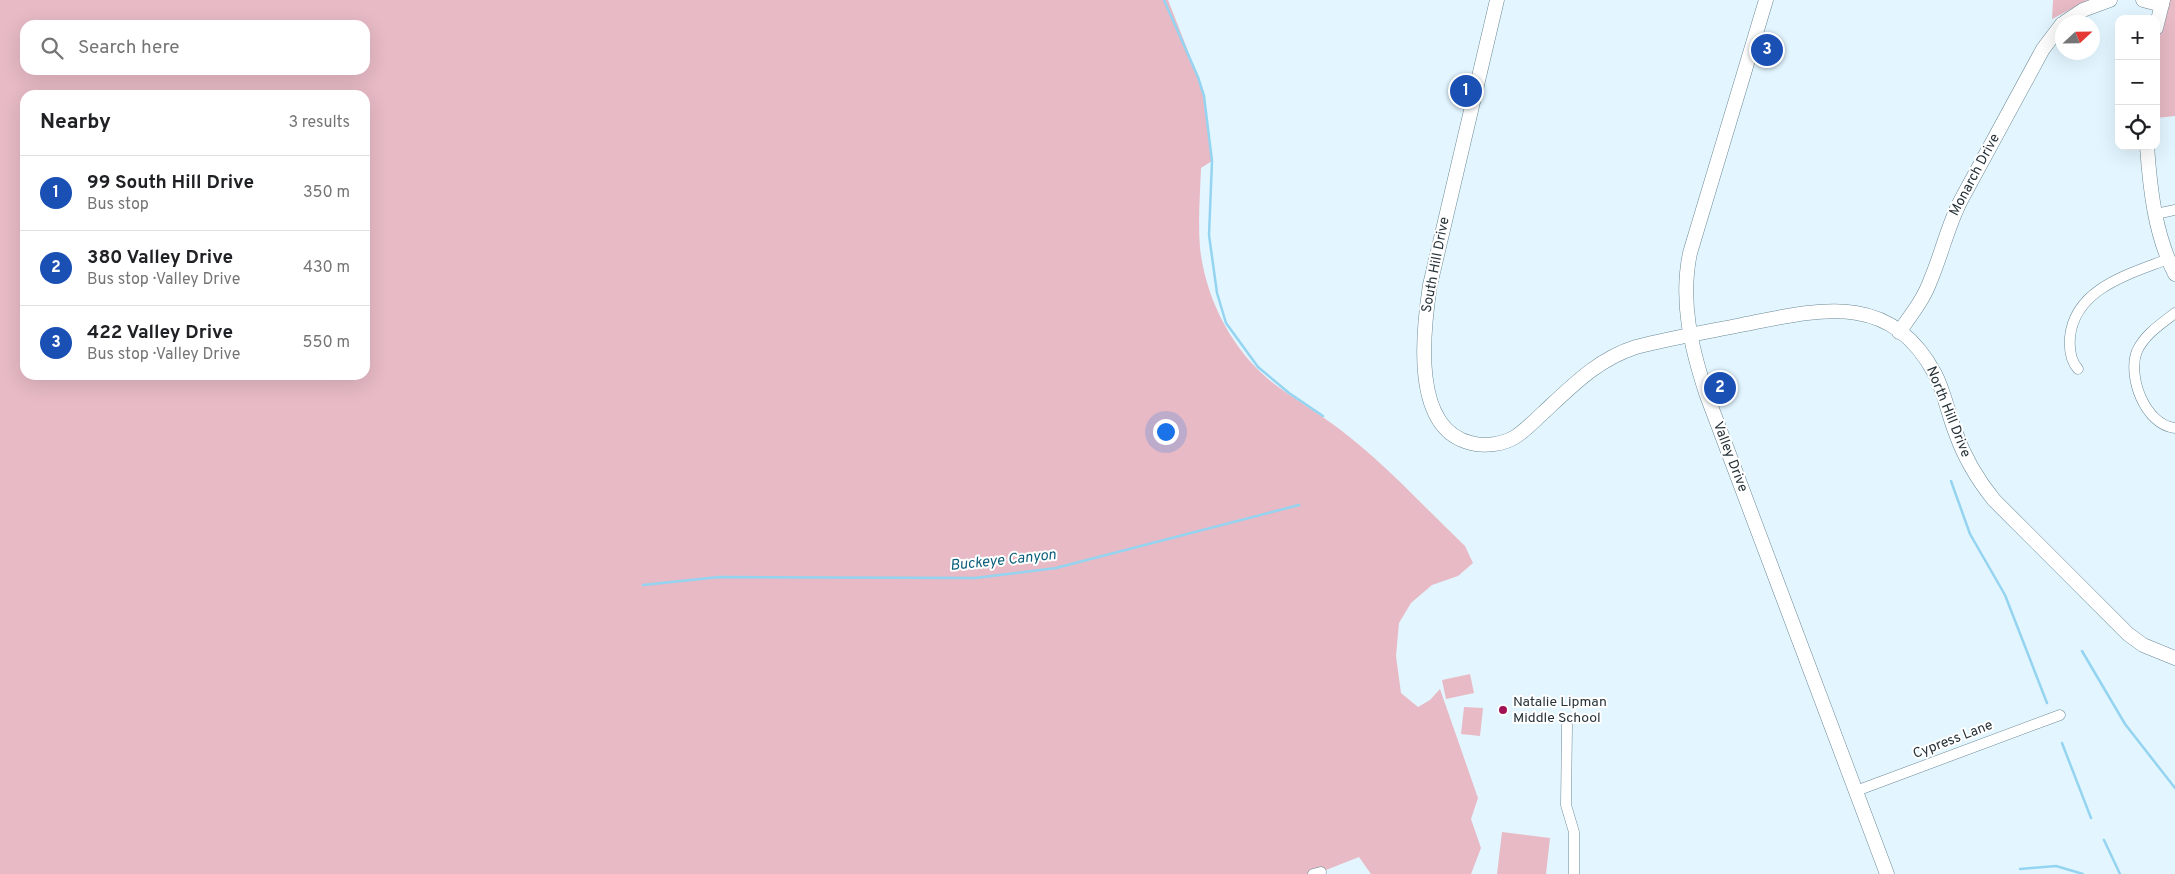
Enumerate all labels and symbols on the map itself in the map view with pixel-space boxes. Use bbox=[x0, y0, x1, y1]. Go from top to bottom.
north arrow bbox=[2055, 15, 2100, 60]
pin: 3 bbox=[1751, 31, 1783, 69]
pin: 1 bbox=[1450, 72, 1482, 110]
street label: Monarch Drive bbox=[1946, 131, 2004, 219]
street label: South Hill Drive bbox=[1418, 216, 1454, 314]
street label: North Hill Drive bbox=[1922, 364, 1974, 460]
pin: 2 bbox=[1704, 369, 1736, 407]
your location bbox=[1153, 419, 1179, 445]
street label: Valley Drive bbox=[1709, 419, 1751, 495]
water label: Buckeye Canyon bbox=[949, 546, 1057, 576]
place label: Natalie Lipman Middle School bbox=[1513, 694, 1607, 727]
marker: Natalie Lipman Middle School bbox=[1497, 704, 1509, 716]
street label: Cypress Lane bbox=[1911, 717, 1995, 763]

